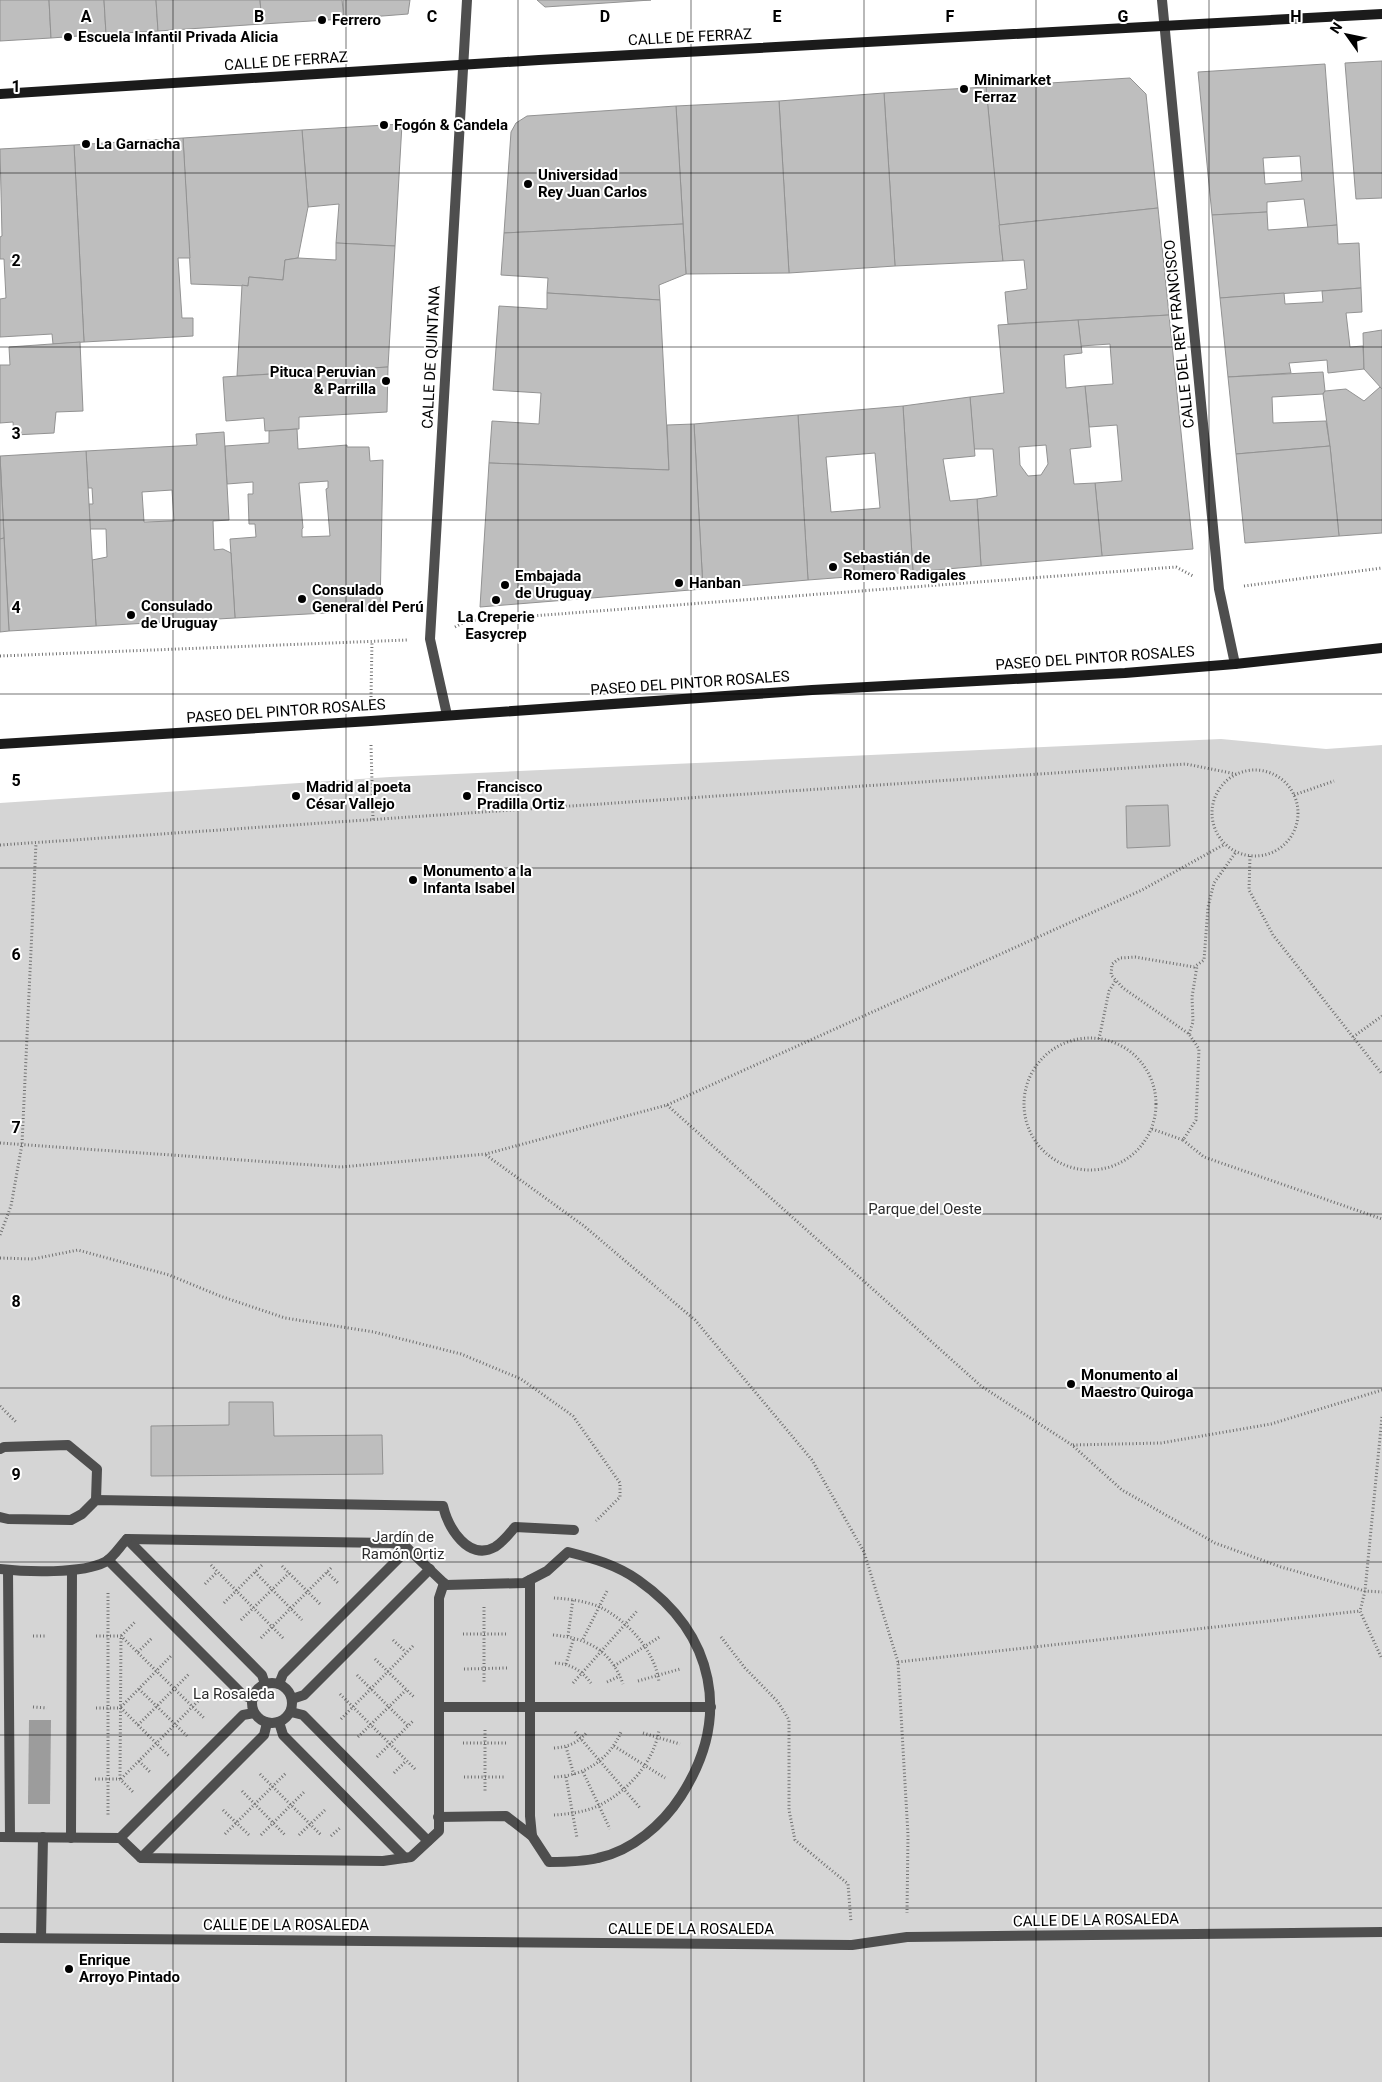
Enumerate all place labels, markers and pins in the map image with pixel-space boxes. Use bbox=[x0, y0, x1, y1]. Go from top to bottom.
place label: Ferrero bbox=[332, 11, 381, 29]
marker: Ferrero bbox=[316, 14, 328, 26]
place label: Escuela Infantil Privada Alicia bbox=[78, 28, 278, 46]
marker: Escuela Infantil Privada Alicia bbox=[62, 31, 74, 43]
place label: Minimarket Ferraz bbox=[974, 71, 1051, 106]
marker: Minimarket Ferraz bbox=[958, 83, 970, 95]
place label: Fogón & Candela bbox=[394, 116, 508, 134]
marker: Fogón & Candela bbox=[378, 119, 390, 131]
place label: La Garnacha bbox=[96, 135, 180, 153]
marker: La Garnacha bbox=[80, 138, 92, 150]
place label: Universidad Rey Juan Carlos bbox=[538, 166, 648, 201]
marker: Universidad Rey Juan Carlos bbox=[522, 178, 534, 190]
place label: Pituca Peruvian & Parrilla bbox=[270, 363, 376, 398]
marker: Pituca Peruvian & Parrilla bbox=[380, 375, 392, 387]
place label: Sebastián de Romero Radigales bbox=[843, 549, 966, 584]
marker: Sebastián de Romero Radigales bbox=[827, 561, 839, 573]
place label: Embajada de Uruguay bbox=[515, 567, 592, 602]
place label: Hanban bbox=[689, 574, 741, 592]
marker: Hanban bbox=[673, 577, 685, 589]
marker: Embajada de Uruguay bbox=[499, 579, 511, 591]
place label: Consulado General del Perú bbox=[312, 581, 424, 616]
marker: Consulado General del Perú bbox=[296, 593, 308, 605]
marker: La Creperie Easycrep bbox=[490, 594, 502, 606]
place label: Consulado de Uruguay bbox=[141, 597, 218, 632]
place label: La Creperie Easycrep bbox=[457, 608, 535, 643]
marker: Consulado de Uruguay bbox=[125, 609, 137, 621]
place label: Madrid al poeta César Vallejo bbox=[306, 778, 411, 813]
place label: Francisco Pradilla Ortiz bbox=[477, 778, 565, 813]
marker: Madrid al poeta César Vallejo bbox=[290, 790, 302, 802]
marker: Francisco Pradilla Ortiz bbox=[461, 790, 473, 802]
place label: Monumento a la Infanta Isabel bbox=[423, 862, 532, 897]
marker: Monumento a la Infanta Isabel bbox=[407, 874, 419, 886]
place label: Monumento al Maestro Quiroga bbox=[1081, 1366, 1194, 1401]
marker: Monumento al Maestro Quiroga bbox=[1065, 1378, 1077, 1390]
place label: Enrique Arroyo Pintado bbox=[79, 1951, 180, 1986]
marker: Enrique Arroyo Pintado bbox=[63, 1963, 75, 1975]

